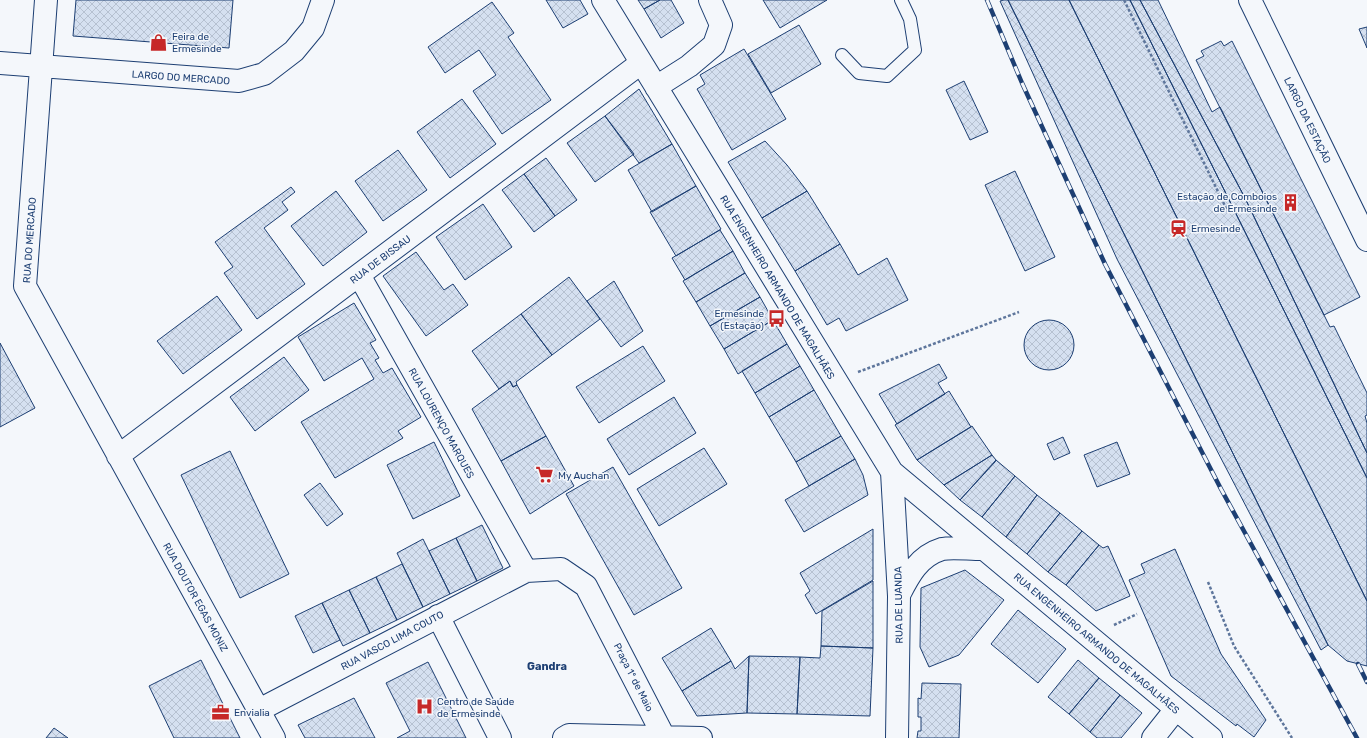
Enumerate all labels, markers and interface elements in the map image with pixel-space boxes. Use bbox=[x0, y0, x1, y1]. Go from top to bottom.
place label: Feira de Ermesinde bbox=[172, 31, 222, 55]
shop icon: Feira de Ermesinde bbox=[149, 32, 169, 52]
street label: LARGO DO MERCADO bbox=[131, 69, 231, 87]
street label: LARGO DA ESTAÇÃO bbox=[1281, 75, 1333, 166]
place label: Estação de Comboios de Ermesinde bbox=[1177, 191, 1277, 215]
building icon: Estação de Comboios de Ermesinde bbox=[1280, 192, 1300, 212]
street label: RUA ENGENHEIRO ARMANDO DE MAGALHÃES bbox=[717, 193, 837, 382]
street label: RUA DO MERCADO bbox=[21, 197, 39, 283]
station icon: Ermesinde bbox=[1168, 218, 1188, 238]
place label: Ermesinde bbox=[1191, 223, 1241, 235]
street label: RUA DE BISSAU bbox=[348, 233, 413, 287]
place label: Ermesinde (Estação) bbox=[715, 308, 764, 332]
bus stop icon: Ermesinde (Estação) bbox=[767, 309, 787, 329]
street label: RUA LOURENÇO MARQUES bbox=[406, 366, 477, 481]
supermarket icon: My Auchan bbox=[535, 465, 555, 485]
place label: My Auchan bbox=[558, 470, 609, 482]
street label: RUA DOUTOR EGAS MONIZ bbox=[160, 541, 230, 654]
street label: RUA DE LUANDA bbox=[892, 566, 906, 644]
street label: RUA ENGENHEIRO ARMANDO DE MAGALHÃES bbox=[1011, 571, 1182, 717]
street label: RUA VASCO LIMA COUTO bbox=[339, 609, 446, 673]
street label: Praça 1º de Maio bbox=[611, 641, 656, 714]
district label: Gandra bbox=[527, 660, 567, 673]
place label: Centro de Saúde de Ermesinde bbox=[437, 696, 515, 720]
hospital icon: Centro de Saúde de Ermesinde bbox=[414, 697, 434, 717]
office icon: Envialia bbox=[211, 702, 231, 722]
place label: Envialia bbox=[234, 707, 270, 719]

